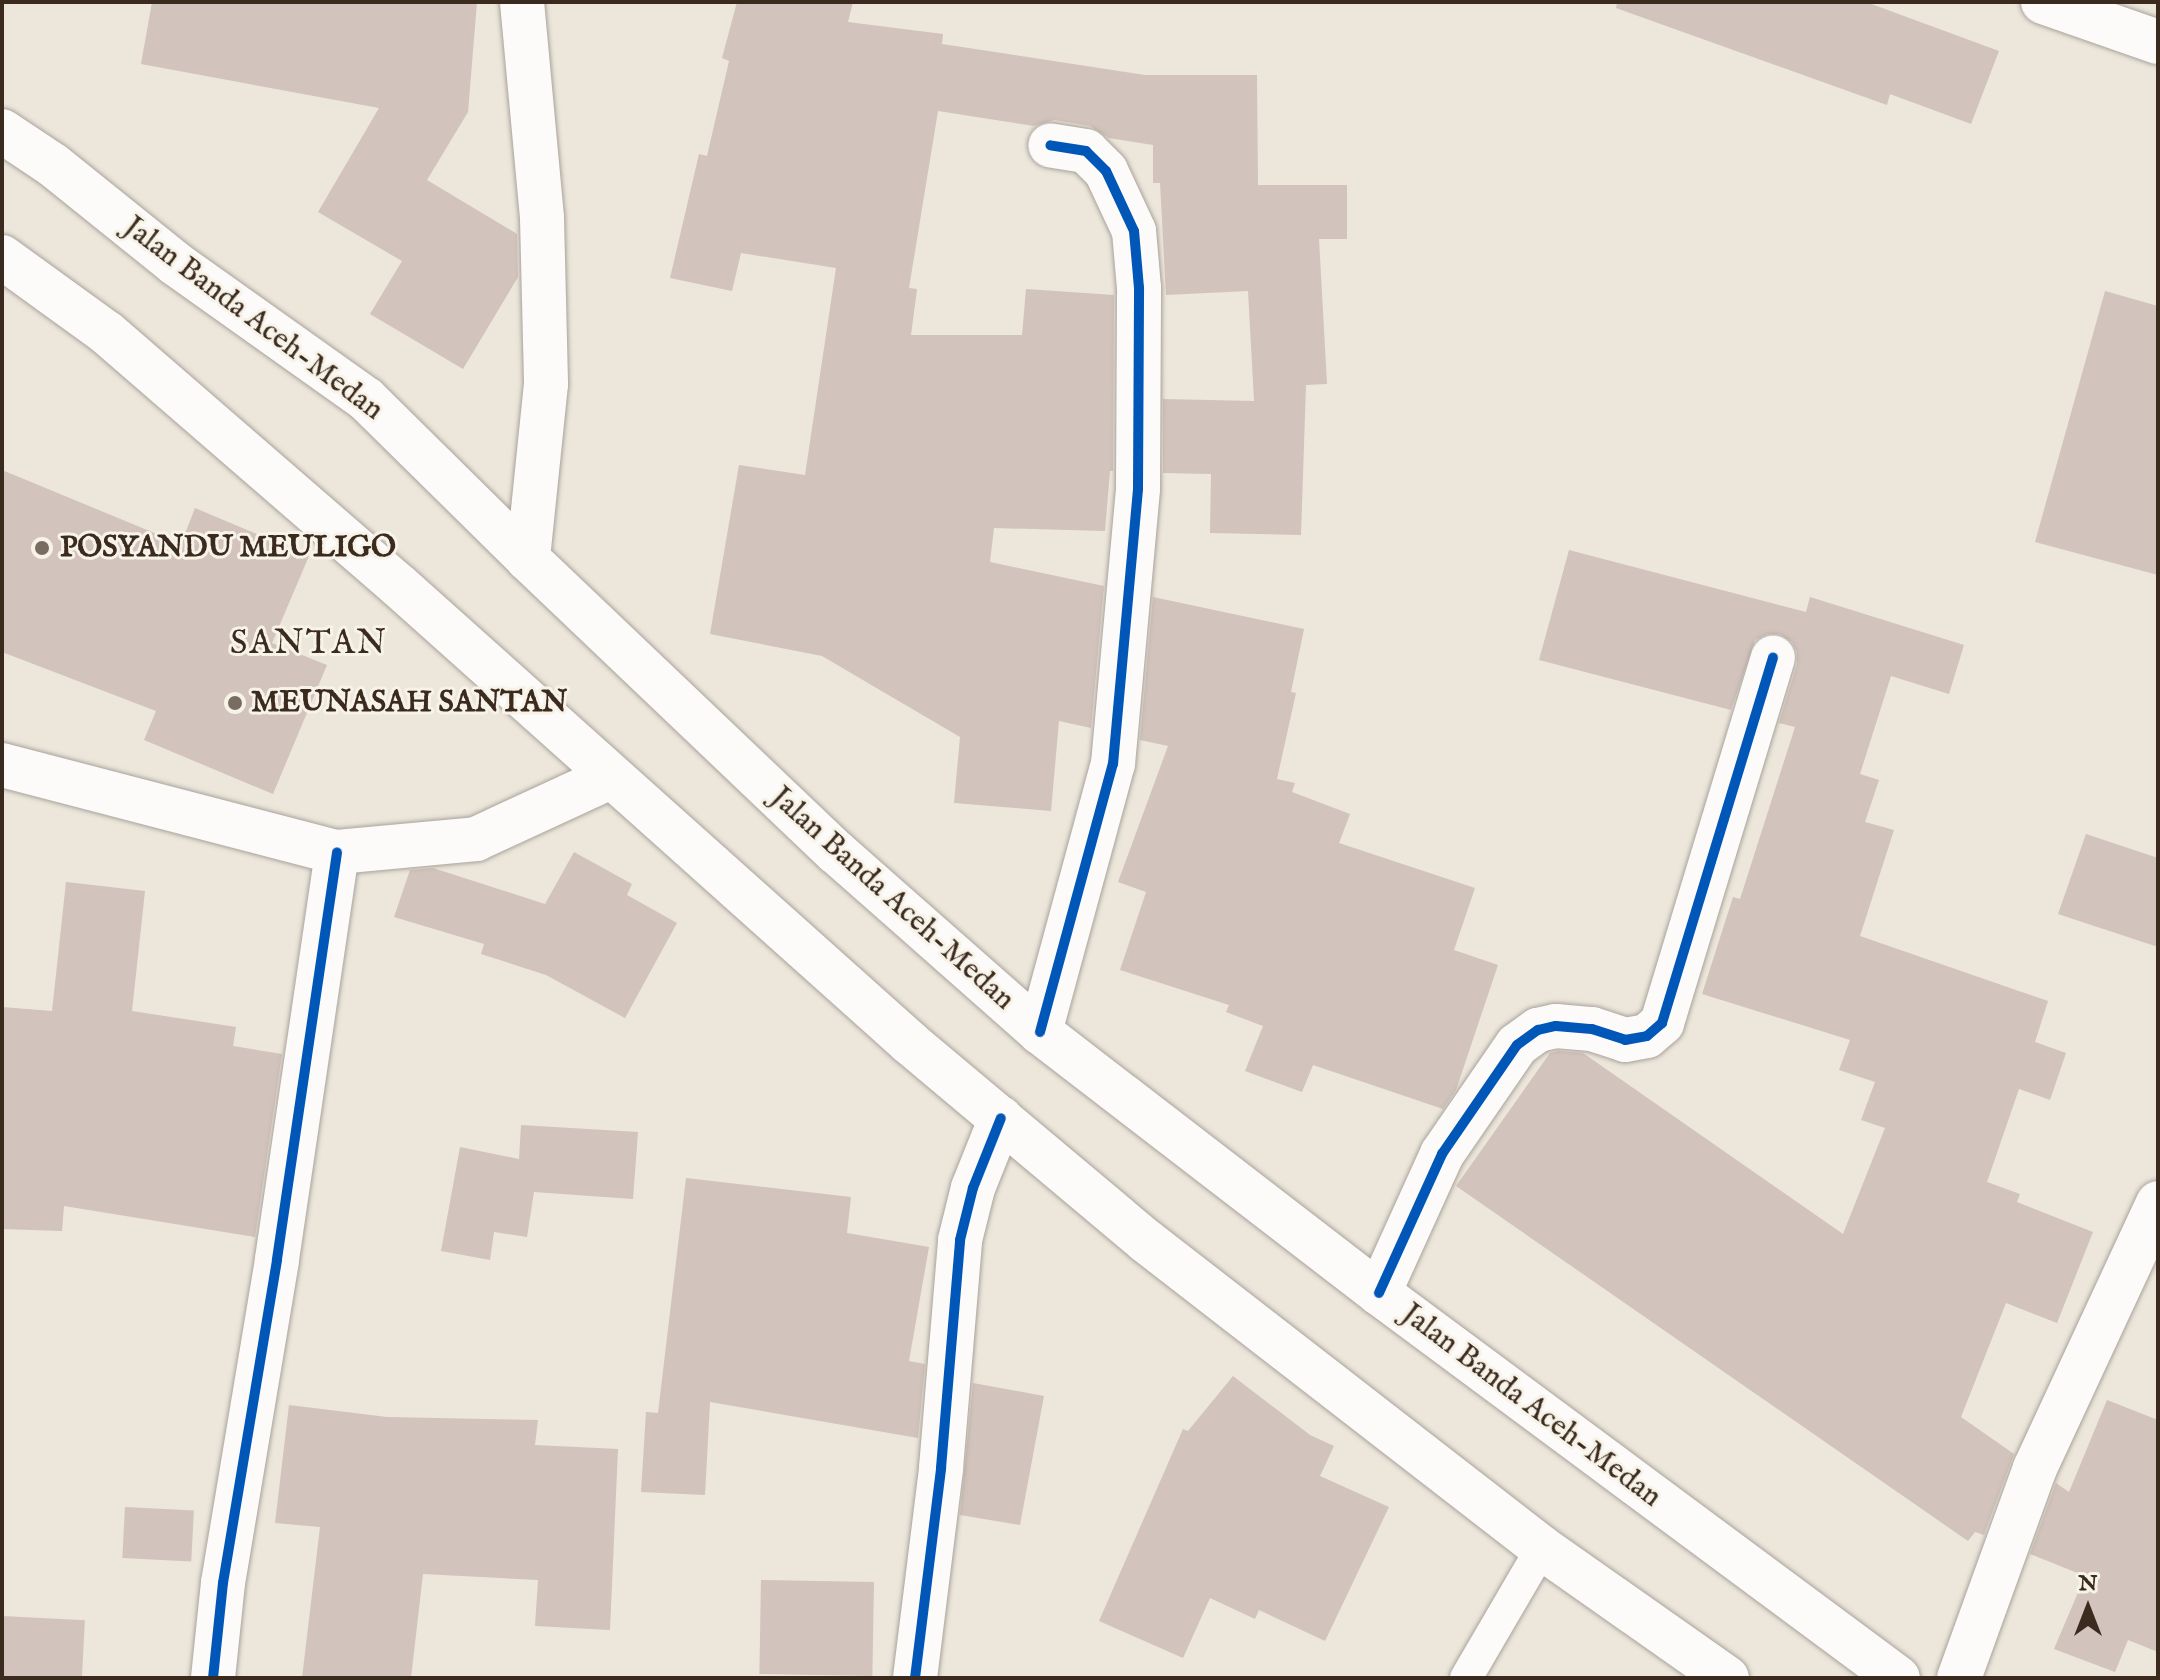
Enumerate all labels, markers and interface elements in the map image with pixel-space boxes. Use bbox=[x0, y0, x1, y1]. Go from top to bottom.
street label: Jalan Banda Aceh-Medan bbox=[116, 210, 390, 428]
place label: POSYANDU MEULIGO bbox=[60, 530, 396, 566]
marker: POSYANDU MEULIGO bbox=[31, 537, 53, 559]
district label: SANTAN bbox=[230, 624, 388, 664]
place label: MEUNASAH SANTAN bbox=[251, 685, 567, 721]
marker: MEUNASAH SANTAN bbox=[226, 694, 244, 712]
street label: Jalan Banda Aceh-Medan bbox=[763, 780, 1021, 1018]
street label: Jalan Banda Aceh-Medan bbox=[1394, 1297, 1668, 1515]
north arrow bbox=[2048, 1568, 2128, 1648]
text: N bbox=[2078, 1570, 2098, 1598]

